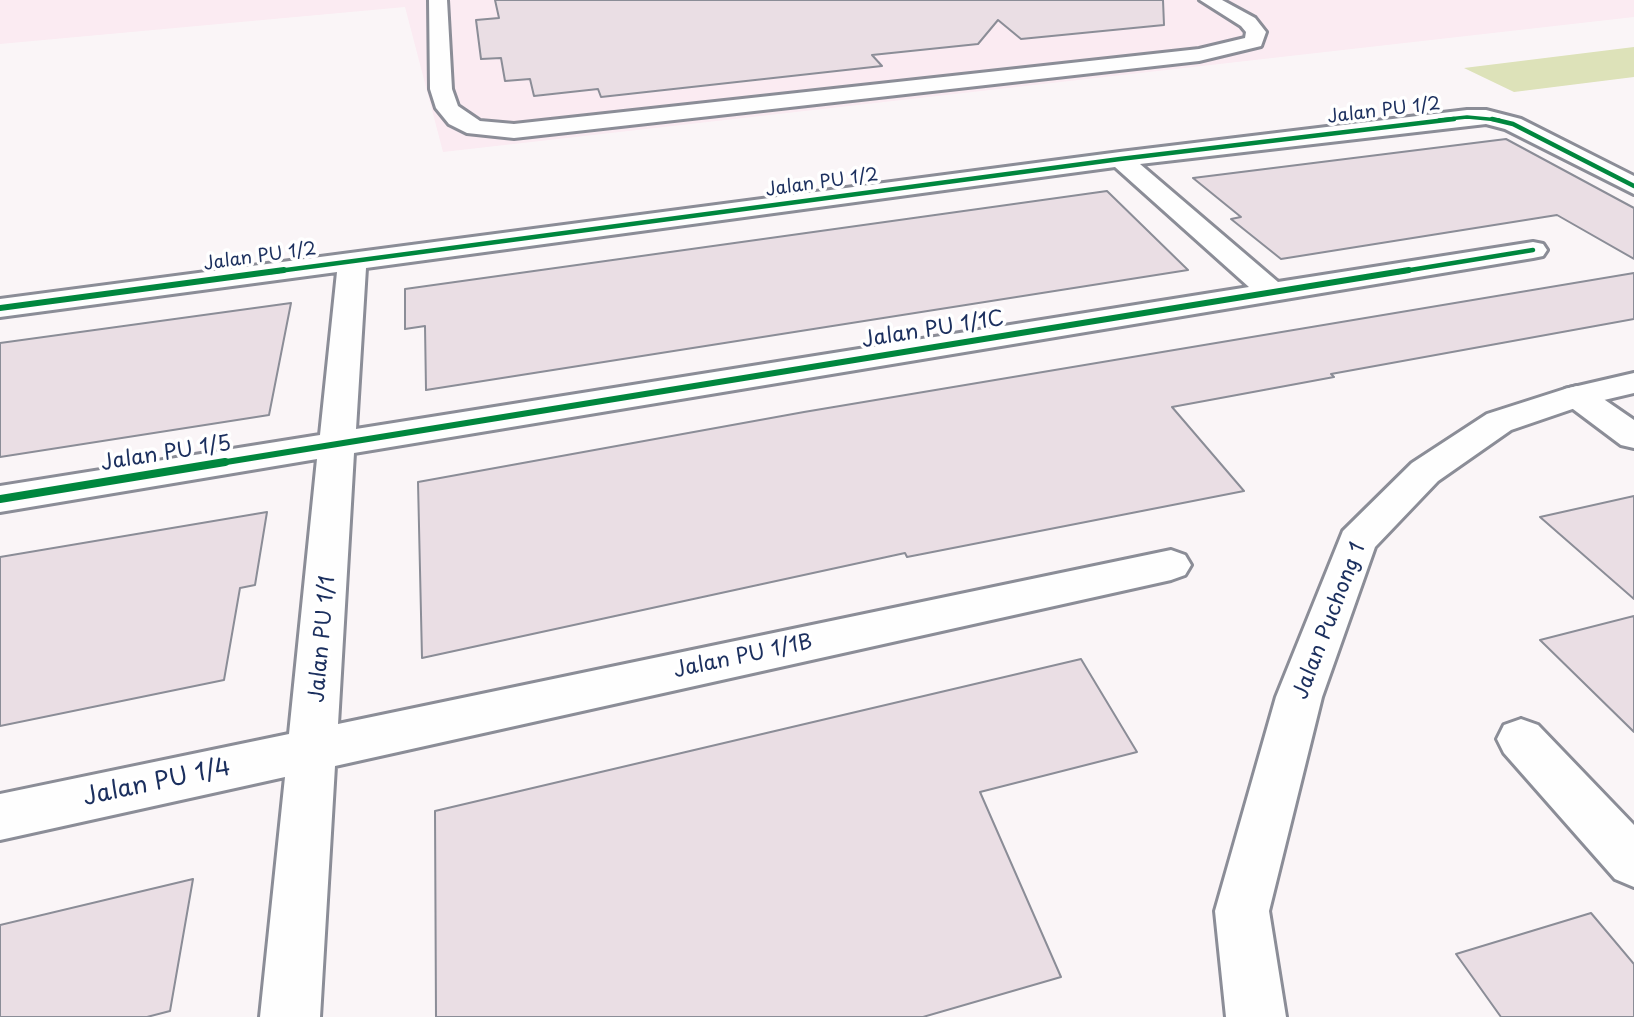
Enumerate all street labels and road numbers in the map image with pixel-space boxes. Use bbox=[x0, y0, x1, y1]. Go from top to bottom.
street label: Jalan PU 1/2 bbox=[1326, 93, 1442, 129]
street label: Jalan PU 1/2 bbox=[764, 164, 880, 202]
street label: Jalan PU 1/2 bbox=[202, 238, 318, 276]
street label: Jalan PU 1/1C bbox=[860, 306, 1006, 354]
street label: Jalan PU 1/5 bbox=[99, 431, 233, 477]
street label: Jalan Puchong 1 bbox=[1289, 539, 1371, 703]
street label: Jalan PU 1/1 bbox=[305, 574, 341, 704]
street label: Jalan PU 1/1B bbox=[671, 630, 815, 684]
street label: Jalan PU 1/4 bbox=[81, 753, 233, 813]

